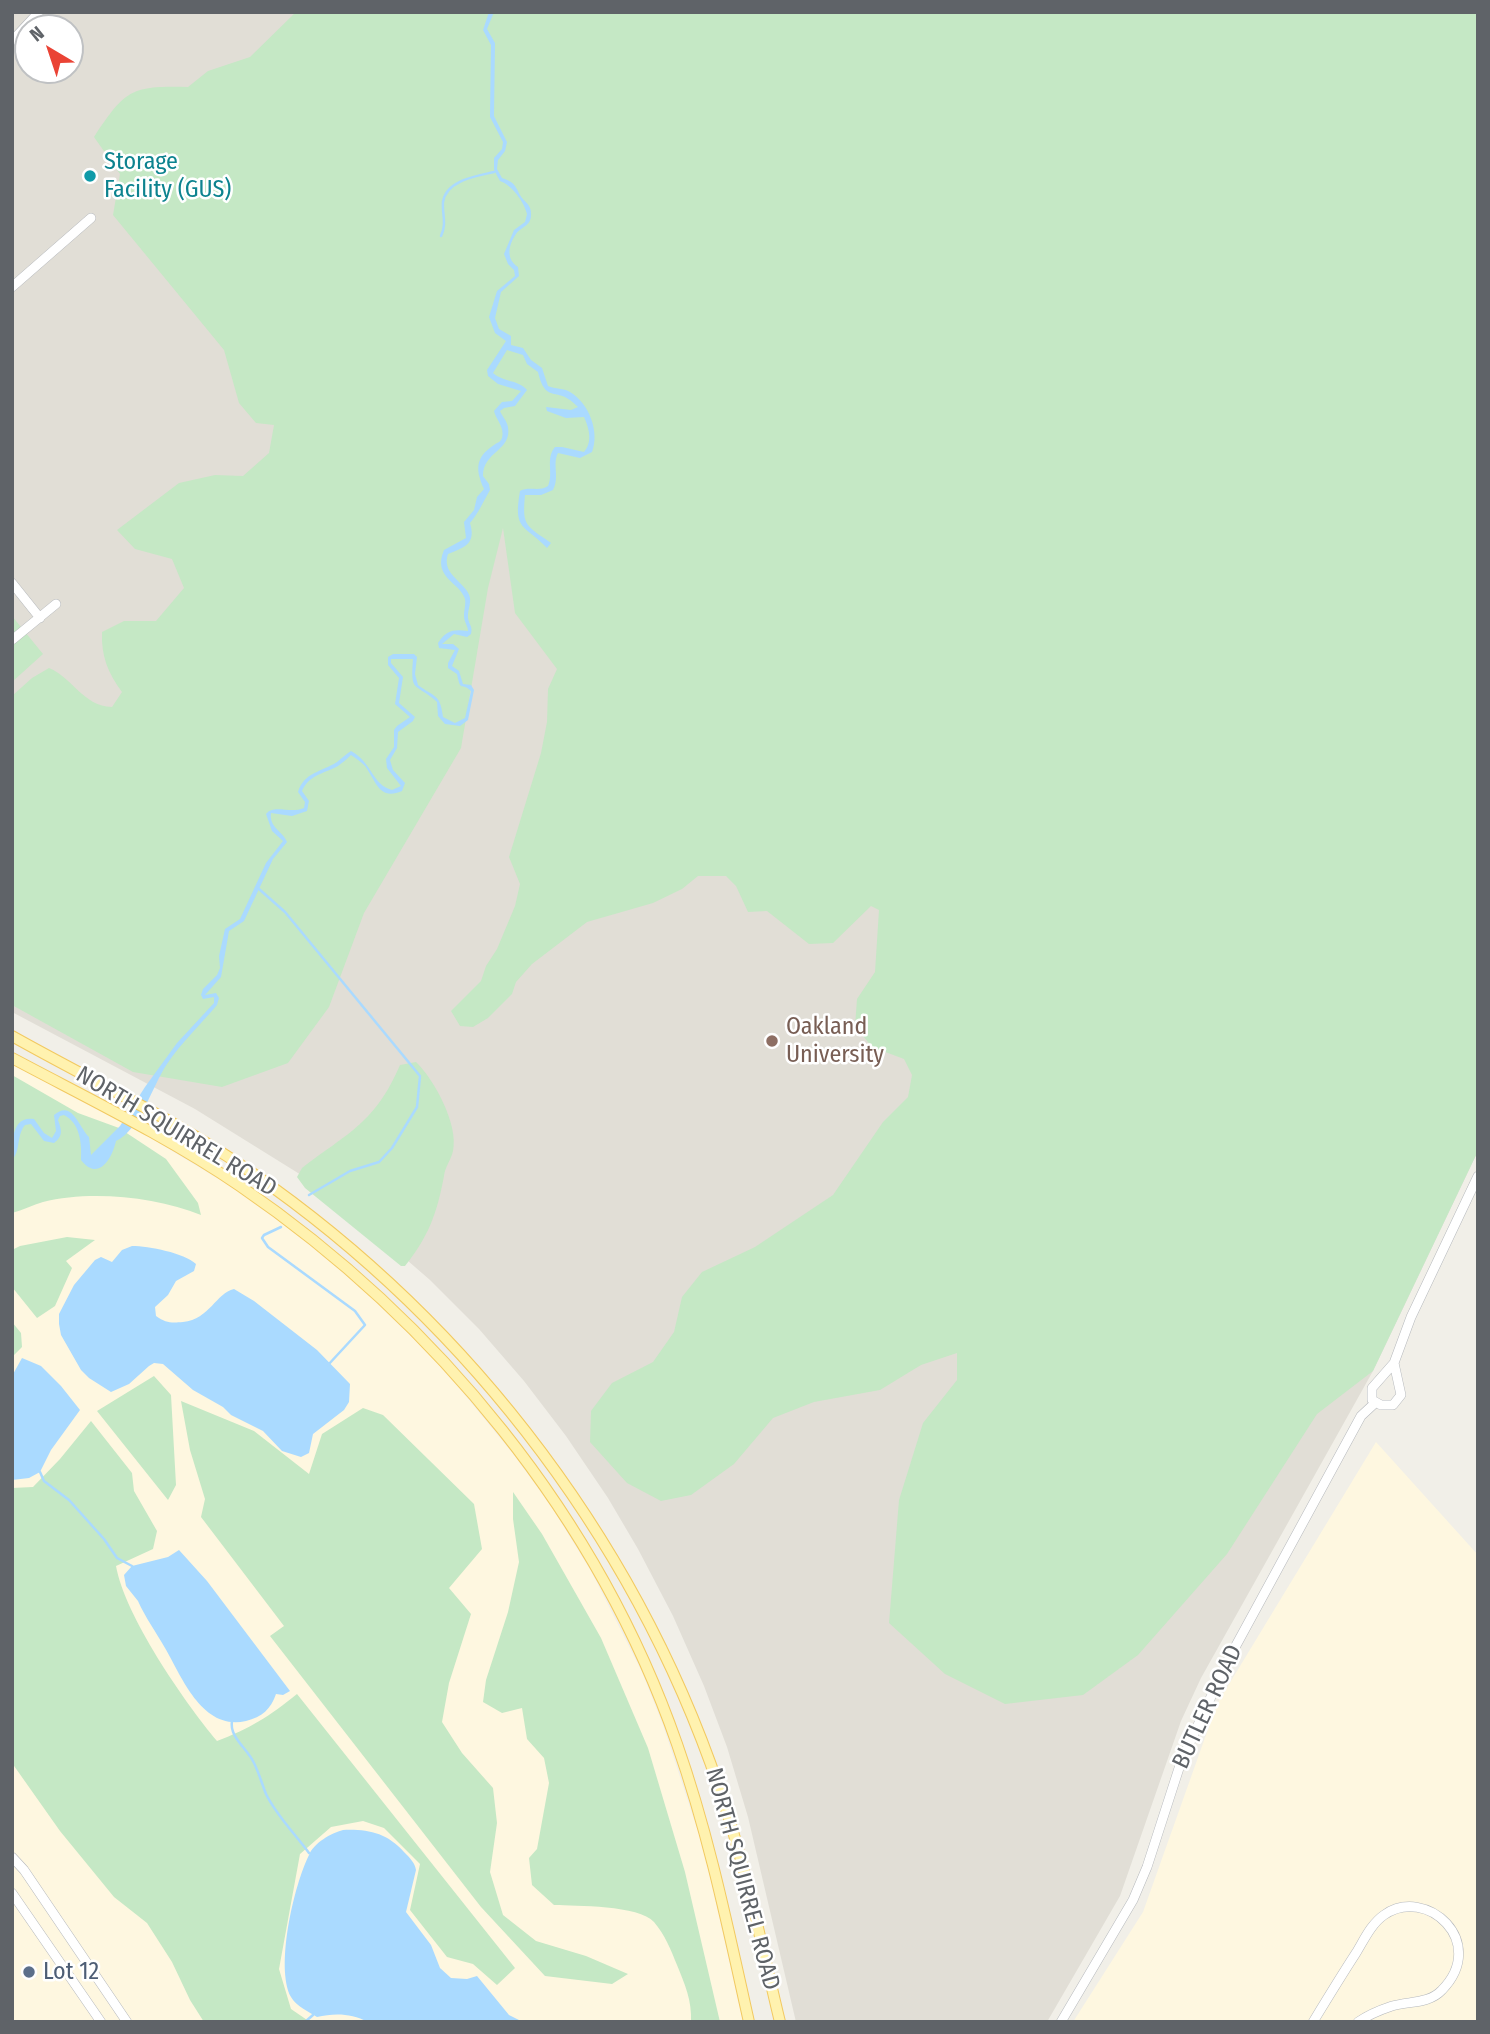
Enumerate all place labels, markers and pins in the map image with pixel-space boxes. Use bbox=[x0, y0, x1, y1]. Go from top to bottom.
place label: Storage Facility (GUS) bbox=[104, 148, 231, 204]
marker: Storage Facility (GUS) bbox=[82, 168, 98, 184]
place label: Oakland University bbox=[786, 1013, 884, 1069]
marker: Oakland University bbox=[764, 1033, 780, 1049]
place label: Lot 12 bbox=[43, 1958, 99, 1986]
marker: Lot 12 bbox=[21, 1964, 37, 1980]

